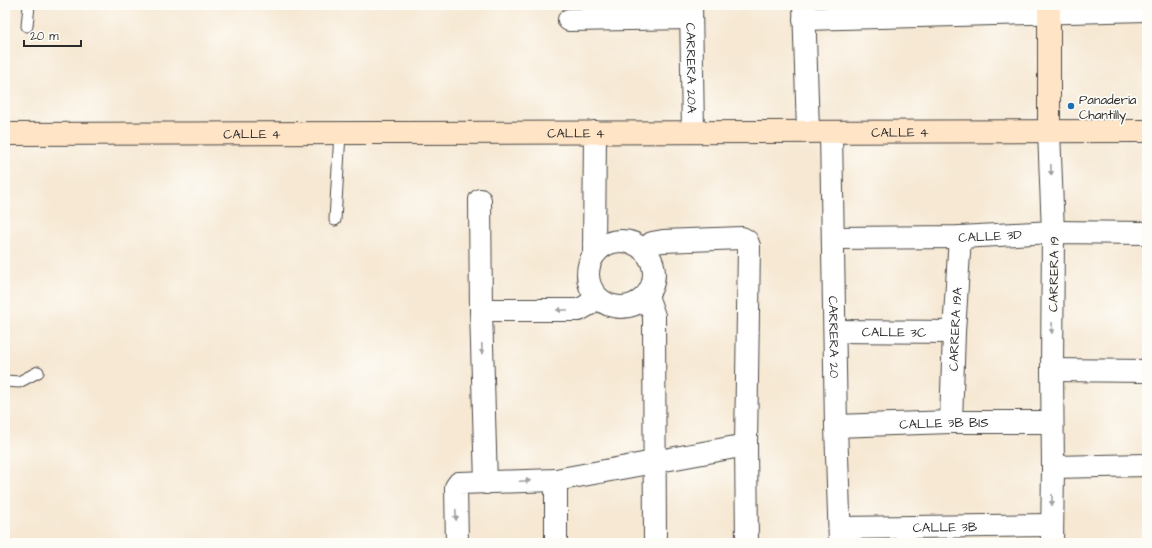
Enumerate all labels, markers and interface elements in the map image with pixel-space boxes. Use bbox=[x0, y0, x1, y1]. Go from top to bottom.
scale bar bbox=[24, 22, 81, 48]
street label: CARRERA 20A bbox=[681, 23, 701, 114]
text: 20 m bbox=[30, 28, 59, 45]
place label: Panadería Chantilly bbox=[1079, 91, 1137, 125]
marker: Panadería Chantilly bbox=[1066, 101, 1076, 111]
street label: CALLE 4 bbox=[547, 124, 605, 143]
street label: CALLE 4 bbox=[871, 124, 929, 142]
street label: CALLE 4 bbox=[223, 125, 281, 143]
one-way arrow bbox=[1048, 164, 1054, 177]
street label: CALLE 3D bbox=[958, 226, 1023, 247]
street label: CARRERA 19 bbox=[1044, 236, 1064, 312]
street label: CARRERA 19A bbox=[945, 286, 967, 371]
street label: CARRERA 20 bbox=[824, 296, 843, 378]
one-way arrow bbox=[555, 307, 568, 313]
one-way arrow bbox=[1049, 322, 1055, 335]
street label: CALLE 3C bbox=[862, 323, 926, 342]
one-way arrow bbox=[479, 343, 485, 356]
street label: CALLE 3B BIS bbox=[899, 414, 989, 434]
one-way arrow bbox=[519, 478, 531, 485]
one-way arrow bbox=[1049, 494, 1055, 507]
one-way arrow bbox=[453, 509, 459, 522]
street label: CALLE 3B bbox=[913, 518, 977, 537]

